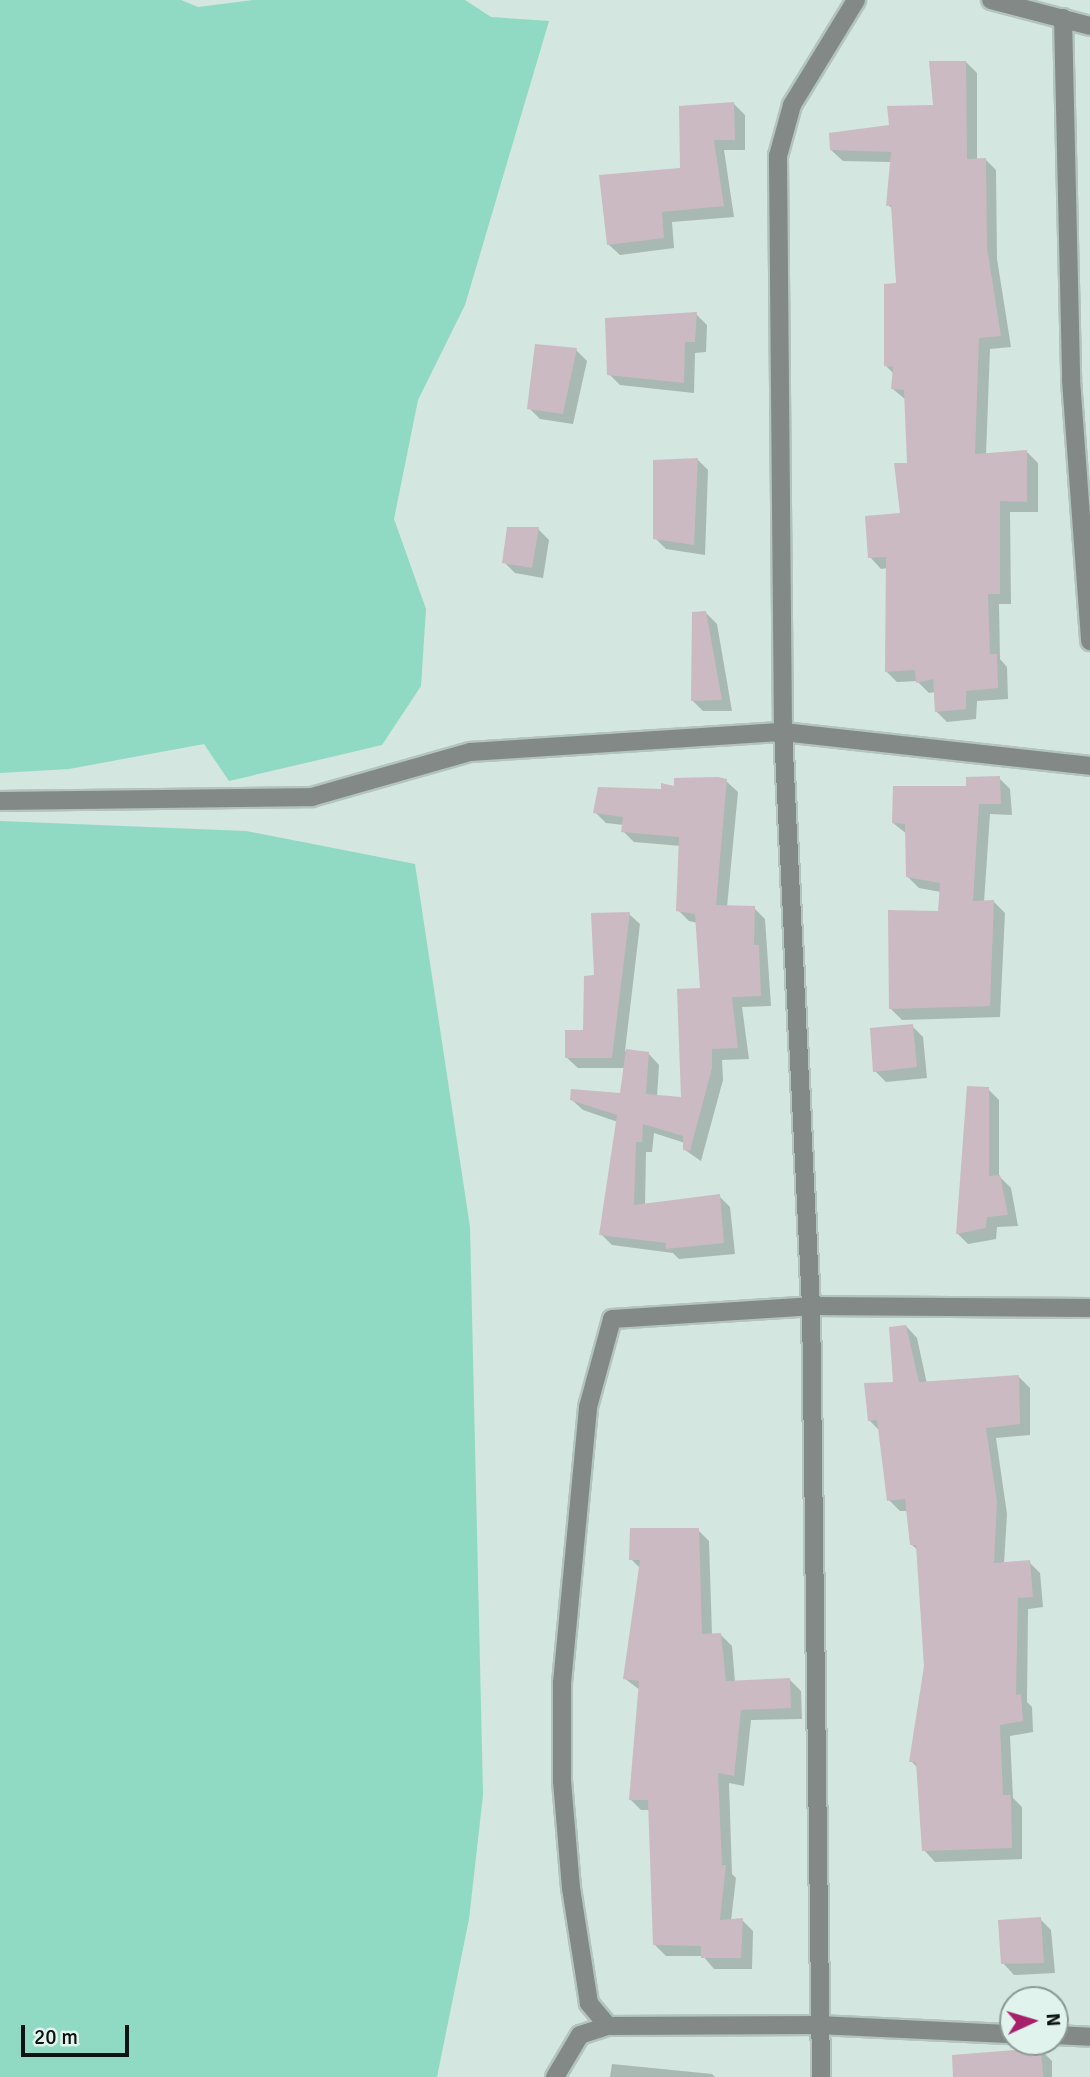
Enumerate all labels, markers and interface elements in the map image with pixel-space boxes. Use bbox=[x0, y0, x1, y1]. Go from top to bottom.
north arrow bbox=[999, 1986, 1069, 2056]
scale bar bbox=[24, 2010, 133, 2054]
text: N bbox=[1041, 2012, 1065, 2027]
text: 20 m bbox=[34, 2024, 78, 2050]

